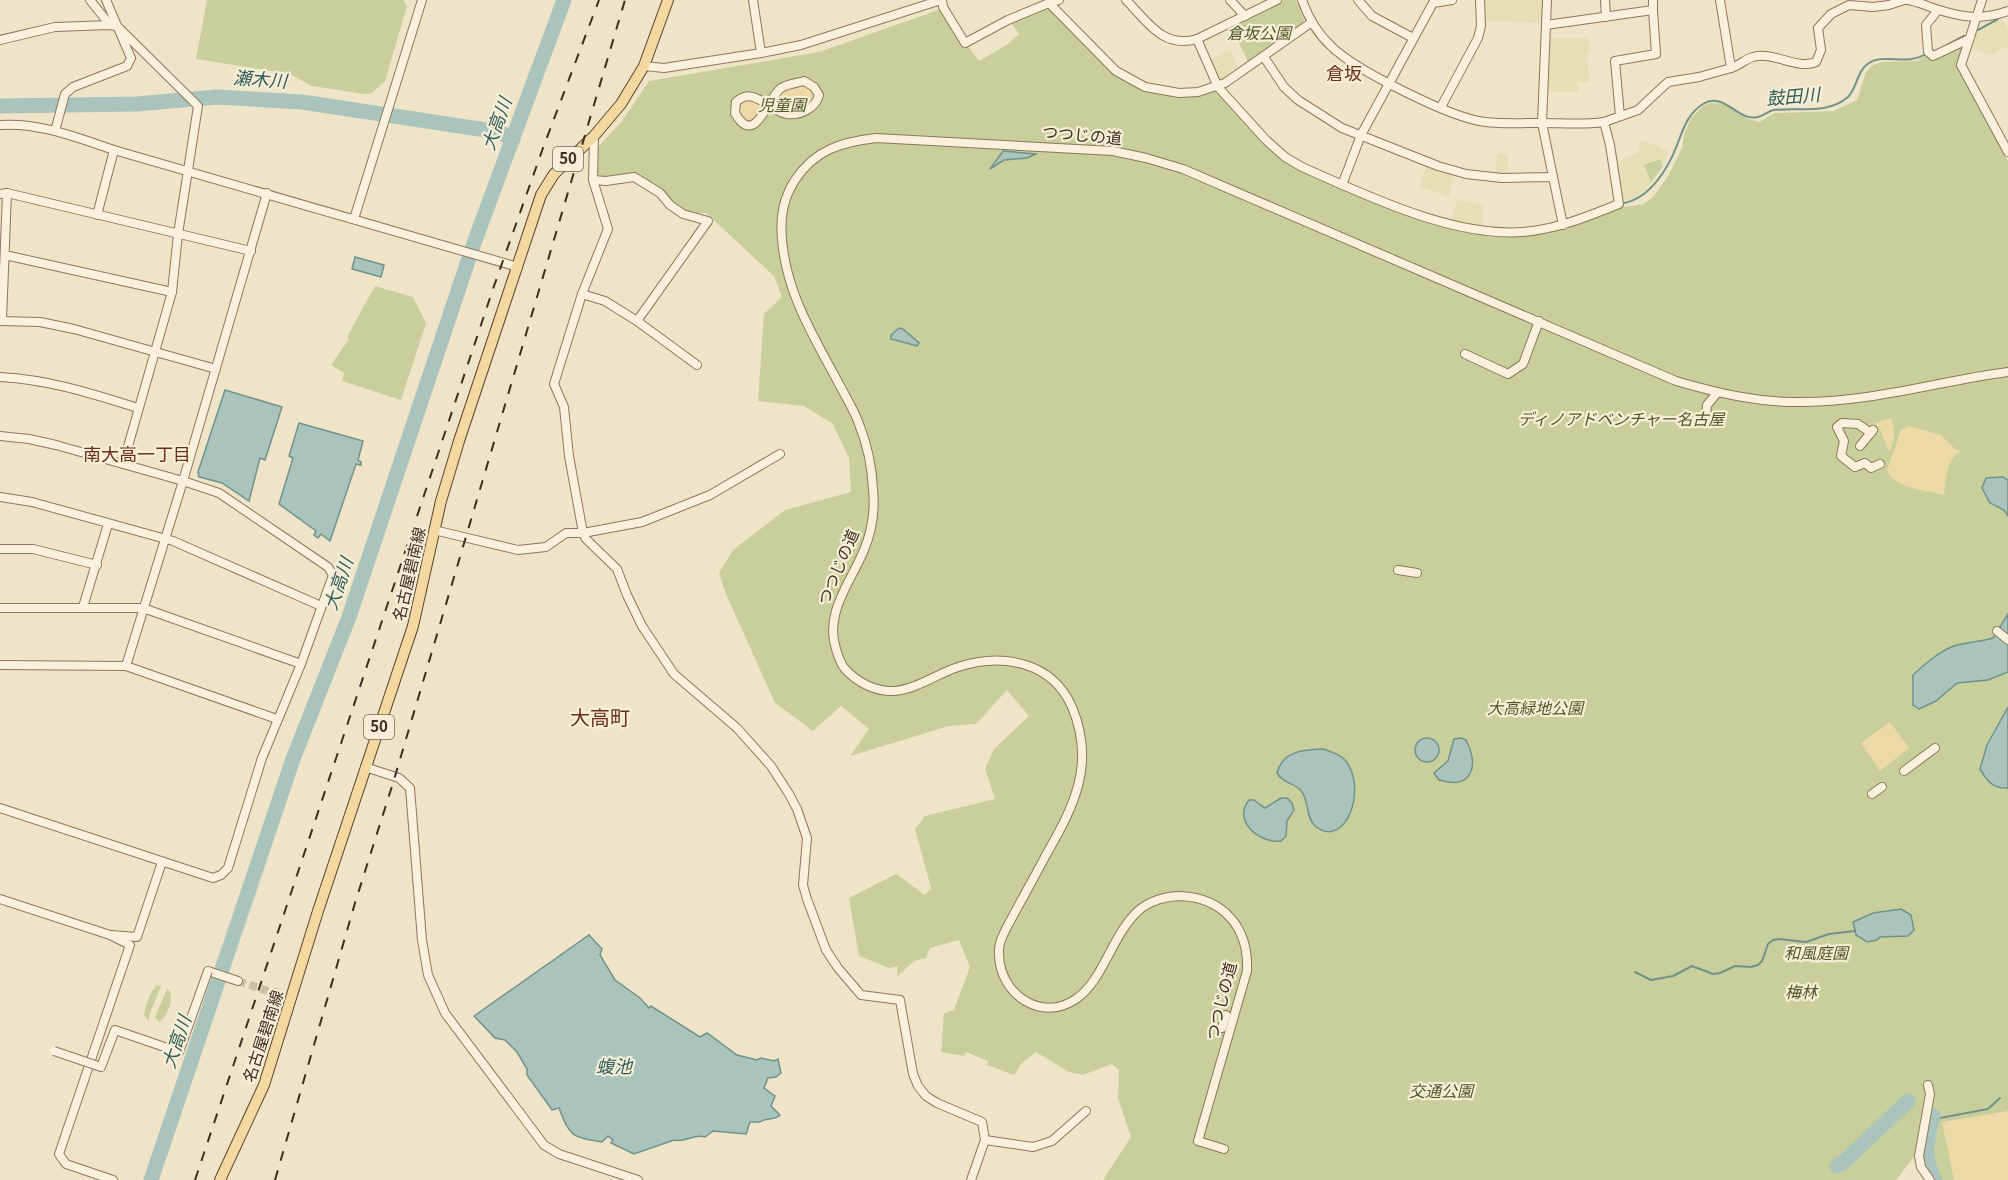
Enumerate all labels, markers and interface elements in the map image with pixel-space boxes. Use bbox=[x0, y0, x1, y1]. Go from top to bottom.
park label: 倉坂公園 bbox=[1227, 20, 1293, 44]
district label: 倉坂 bbox=[1326, 59, 1362, 85]
water label: 瀬木川 bbox=[232, 63, 290, 93]
water label: 鼓田川 bbox=[1765, 80, 1823, 110]
water label: 大高川 bbox=[474, 92, 517, 153]
park label: 児童園 bbox=[758, 92, 808, 116]
street label: つつじの道 bbox=[1041, 119, 1123, 149]
road number: 50 bbox=[553, 147, 583, 171]
park label: ディノアドベンチャー名古屋 bbox=[1518, 406, 1726, 430]
district label: 南大高一丁目 bbox=[83, 440, 191, 466]
street label: 名古屋碧南線 bbox=[386, 524, 431, 623]
street label: つつじの道 bbox=[810, 525, 864, 608]
water label: 大高川 bbox=[316, 552, 359, 613]
park label: 大高緑地公園 bbox=[1487, 695, 1585, 719]
district label: 大高町 bbox=[570, 702, 630, 731]
road number: 50 bbox=[364, 715, 394, 739]
park label: 和風庭園 bbox=[1784, 940, 1850, 964]
street label: つつじの道 bbox=[1199, 959, 1241, 1042]
park label: 梅林 bbox=[1785, 979, 1819, 1003]
street label: 名古屋碧南線 bbox=[236, 986, 288, 1085]
water label: 大高川 bbox=[154, 1010, 197, 1071]
water label: 蝮池 bbox=[596, 1052, 634, 1078]
park label: 交通公園 bbox=[1409, 1078, 1475, 1102]

